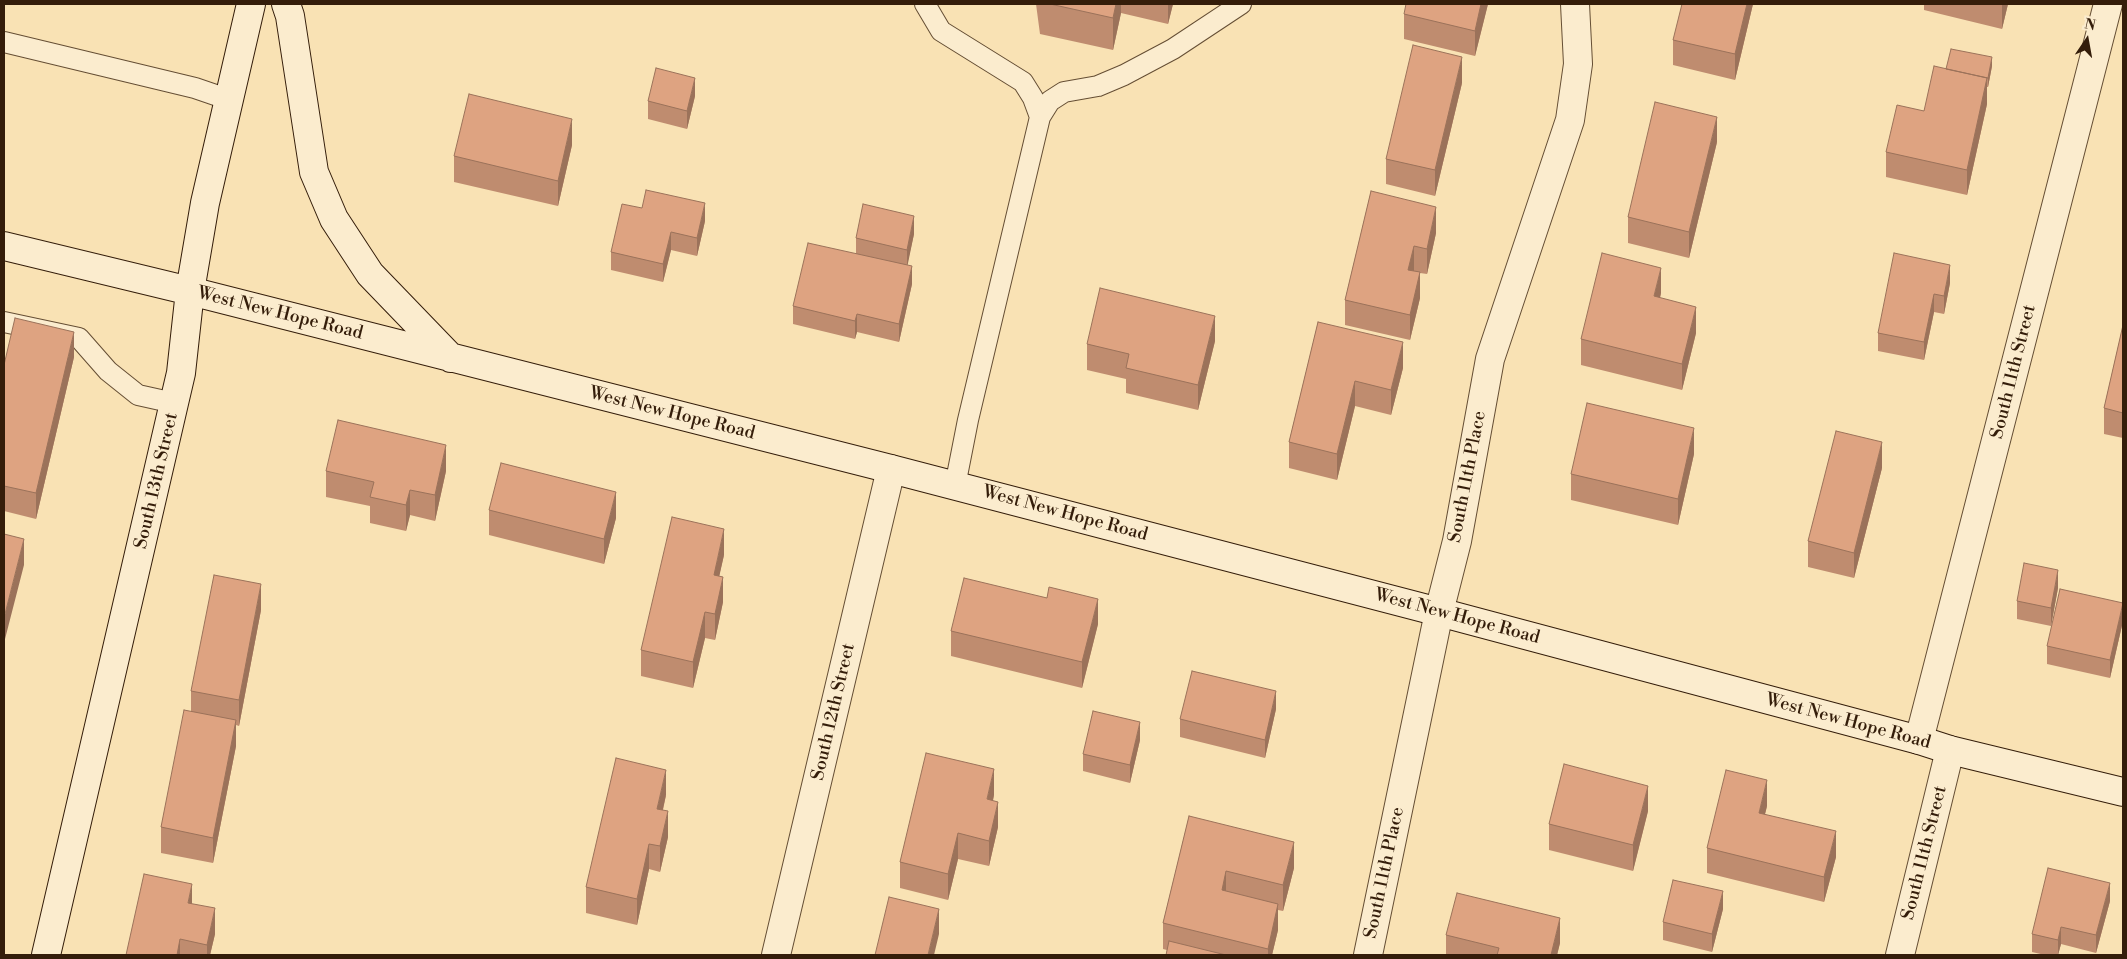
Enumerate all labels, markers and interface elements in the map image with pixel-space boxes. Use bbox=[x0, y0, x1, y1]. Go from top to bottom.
north arrow bbox=[2062, 15, 2112, 65]
text: N bbox=[2083, 15, 2097, 35]
street label: West New Hope Road bbox=[195, 283, 365, 345]
street label: South 11th Street bbox=[1987, 303, 2041, 441]
street label: West New Hope Road bbox=[587, 383, 757, 445]
street label: South 11th Place bbox=[1445, 409, 1491, 545]
street label: South 13th Street bbox=[131, 411, 183, 551]
street label: West New Hope Road bbox=[980, 482, 1150, 546]
street label: West New Hope Road bbox=[1372, 585, 1542, 649]
street label: South 12th Street bbox=[808, 641, 860, 783]
street label: West New Hope Road bbox=[1763, 690, 1933, 754]
street label: South 11th Street bbox=[1898, 784, 1952, 922]
street label: South 11th Place bbox=[1361, 805, 1409, 941]

